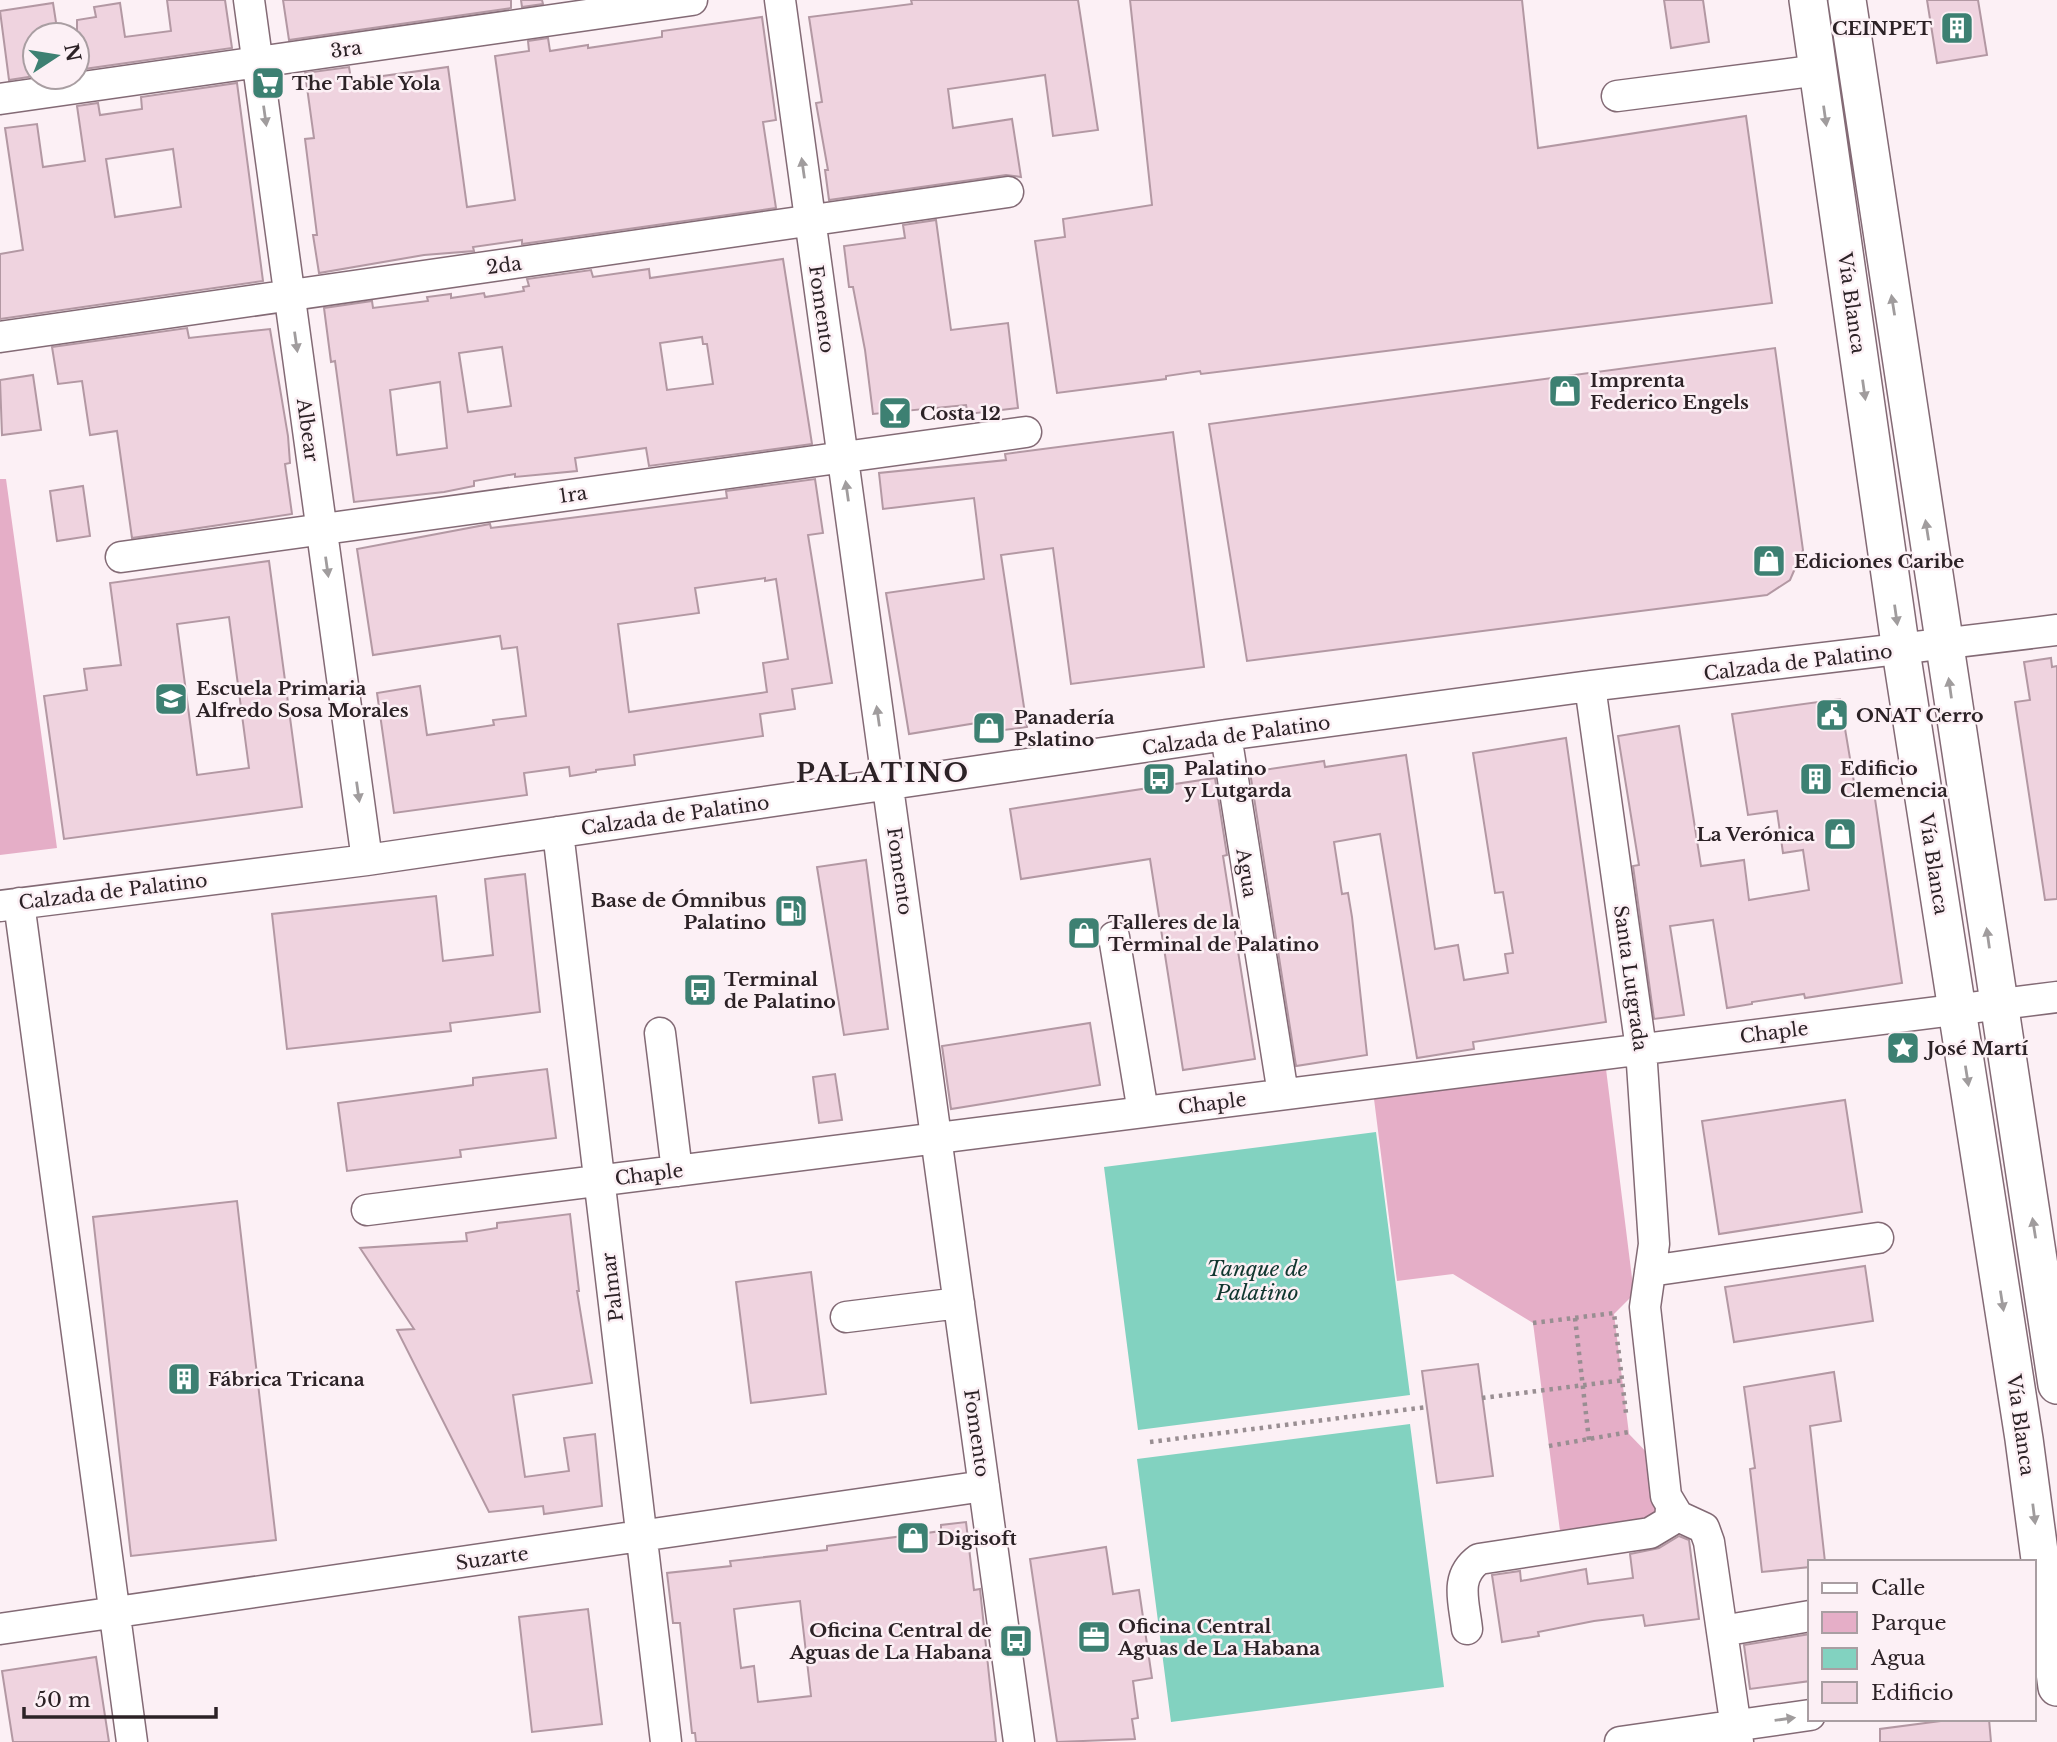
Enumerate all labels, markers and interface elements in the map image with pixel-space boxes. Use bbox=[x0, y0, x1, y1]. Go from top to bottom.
building icon: CEINPET bbox=[1938, 9, 1976, 47]
place label: CEINPET bbox=[1832, 17, 1932, 40]
north arrow bbox=[21, 21, 91, 91]
street label: 3ra bbox=[329, 36, 364, 63]
text: N bbox=[59, 41, 85, 64]
supermarket icon: The Table Yola bbox=[249, 64, 287, 102]
place label: The Table Yola bbox=[292, 72, 441, 95]
one-way arrow bbox=[260, 105, 271, 127]
one-way arrow bbox=[1820, 105, 1831, 127]
one-way arrow bbox=[797, 157, 808, 179]
street label: Vía Blanca bbox=[1833, 250, 1870, 355]
street label: 2da bbox=[485, 252, 523, 279]
street label: Fomento bbox=[804, 264, 839, 354]
one-way arrow bbox=[1887, 293, 1898, 315]
one-way arrow bbox=[291, 331, 302, 353]
place label: Imprenta Federico Engels bbox=[1590, 369, 1749, 414]
shop icon: Imprenta Federico Engels bbox=[1546, 372, 1584, 410]
one-way arrow bbox=[1859, 379, 1870, 401]
bar icon: Costa 12 bbox=[876, 394, 914, 432]
street label: Albear bbox=[292, 396, 323, 463]
place label: Costa 12 bbox=[920, 402, 1001, 425]
one-way arrow bbox=[842, 480, 853, 502]
street label: 1ra bbox=[558, 481, 589, 508]
one-way arrow bbox=[1921, 518, 1932, 540]
shop icon: Ediciones Caribe bbox=[1750, 542, 1788, 580]
place label: Ediciones Caribe bbox=[1794, 550, 1964, 573]
one-way arrow bbox=[322, 556, 333, 578]
one-way arrow bbox=[1891, 604, 1902, 626]
street label: Calzada de Palatino bbox=[1702, 640, 1894, 685]
place label: Escuela Primaria Alfredo Sosa Morales bbox=[195, 677, 409, 722]
one-way arrow bbox=[1945, 677, 1956, 699]
school or university icon: Escuela Primaria Alfredo Sosa Morales bbox=[152, 680, 190, 718]
public building icon: ONAT Cerro bbox=[1813, 696, 1851, 734]
place label: ONAT Cerro bbox=[1856, 704, 1984, 727]
one-way arrow bbox=[873, 705, 884, 727]
place label: Panadería Pslatino bbox=[1014, 706, 1115, 751]
shop icon: Panadería Pslatino bbox=[970, 709, 1008, 747]
street label: Calzada de Palatino bbox=[1140, 711, 1332, 760]
district label: PALATINO bbox=[796, 757, 970, 789]
place label: Palatino y Lutgarda bbox=[1184, 757, 1292, 802]
place label: Edificio Clemencia bbox=[1840, 757, 1948, 802]
bus stop icon: Palatino y Lutgarda bbox=[1140, 760, 1178, 798]
building icon: Edificio Clemencia bbox=[1797, 760, 1835, 798]
one-way arrow bbox=[353, 782, 364, 804]
street label: Calzada de Palatino bbox=[579, 791, 771, 840]
street label: Vía Blanca bbox=[1914, 811, 1953, 917]
shop icon: La Verónica bbox=[1821, 815, 1859, 853]
place label: La Verónica bbox=[1696, 823, 1815, 846]
street label: Fomento bbox=[882, 826, 917, 916]
street label: Agua bbox=[1231, 846, 1262, 900]
street label: Calzada de Palatino bbox=[17, 869, 209, 914]
place label: Base de Ómnibus Palatino bbox=[591, 889, 766, 934]
fuel station icon: Base de Ómnibus Palatino bbox=[772, 892, 810, 930]
street label: Santa Lutgrada bbox=[1609, 904, 1652, 1053]
place label: Talleres de la Terminal de Palatino bbox=[1108, 911, 1319, 956]
shop icon: Talleres de la Terminal de Palatino bbox=[1065, 914, 1103, 952]
one-way arrow bbox=[1982, 927, 1993, 949]
place label: Terminal de Palatino bbox=[724, 968, 836, 1013]
bus stop icon: Terminal de Palatino bbox=[681, 971, 719, 1009]
street label: Chaple bbox=[1739, 1017, 1810, 1048]
place icon: José Martí bbox=[1884, 1029, 1922, 1067]
place label: José Martí bbox=[1923, 1037, 2028, 1060]
one-way arrow bbox=[1962, 1066, 1973, 1088]
street label: Chaple bbox=[1177, 1088, 1248, 1119]
street label: Chaple bbox=[614, 1159, 685, 1190]
one-way arrow bbox=[2028, 1217, 2039, 1239]
street label: Palmar bbox=[597, 1251, 628, 1323]
water label: Tanque de Palatino bbox=[1207, 1256, 1308, 1306]
one-way arrow bbox=[1997, 1290, 2008, 1312]
building icon: Fábrica Tricana bbox=[165, 1360, 203, 1398]
place label: Fábrica Tricana bbox=[208, 1368, 365, 1391]
street label: Vía Blanca bbox=[2002, 1372, 2039, 1477]
street label: Fomento bbox=[959, 1388, 994, 1478]
one-way arrow bbox=[2029, 1503, 2040, 1525]
shop icon: Digisoft bbox=[894, 1519, 932, 1557]
place label: Digisoft bbox=[937, 1527, 1018, 1550]
street label: Suzarte bbox=[454, 1542, 530, 1575]
legend bbox=[1808, 1560, 2036, 1721]
text: Calle bbox=[1871, 1575, 1925, 1601]
text: Parque bbox=[1871, 1610, 1946, 1636]
place label: Oficina Central Aguas de La Habana bbox=[1117, 1615, 1320, 1660]
office icon: Oficina Central Aguas de La Habana bbox=[1075, 1618, 1113, 1656]
place label: Oficina Central de Aguas de La Habana bbox=[789, 1619, 992, 1664]
bus stop icon: Oficina Central de Aguas de La Habana bbox=[997, 1622, 1035, 1660]
text: Agua bbox=[1870, 1645, 1926, 1671]
scale bar bbox=[24, 1676, 217, 1720]
text: Edificio bbox=[1871, 1680, 1953, 1706]
text: 50 m bbox=[35, 1687, 91, 1713]
one-way arrow bbox=[1774, 1713, 1796, 1724]

